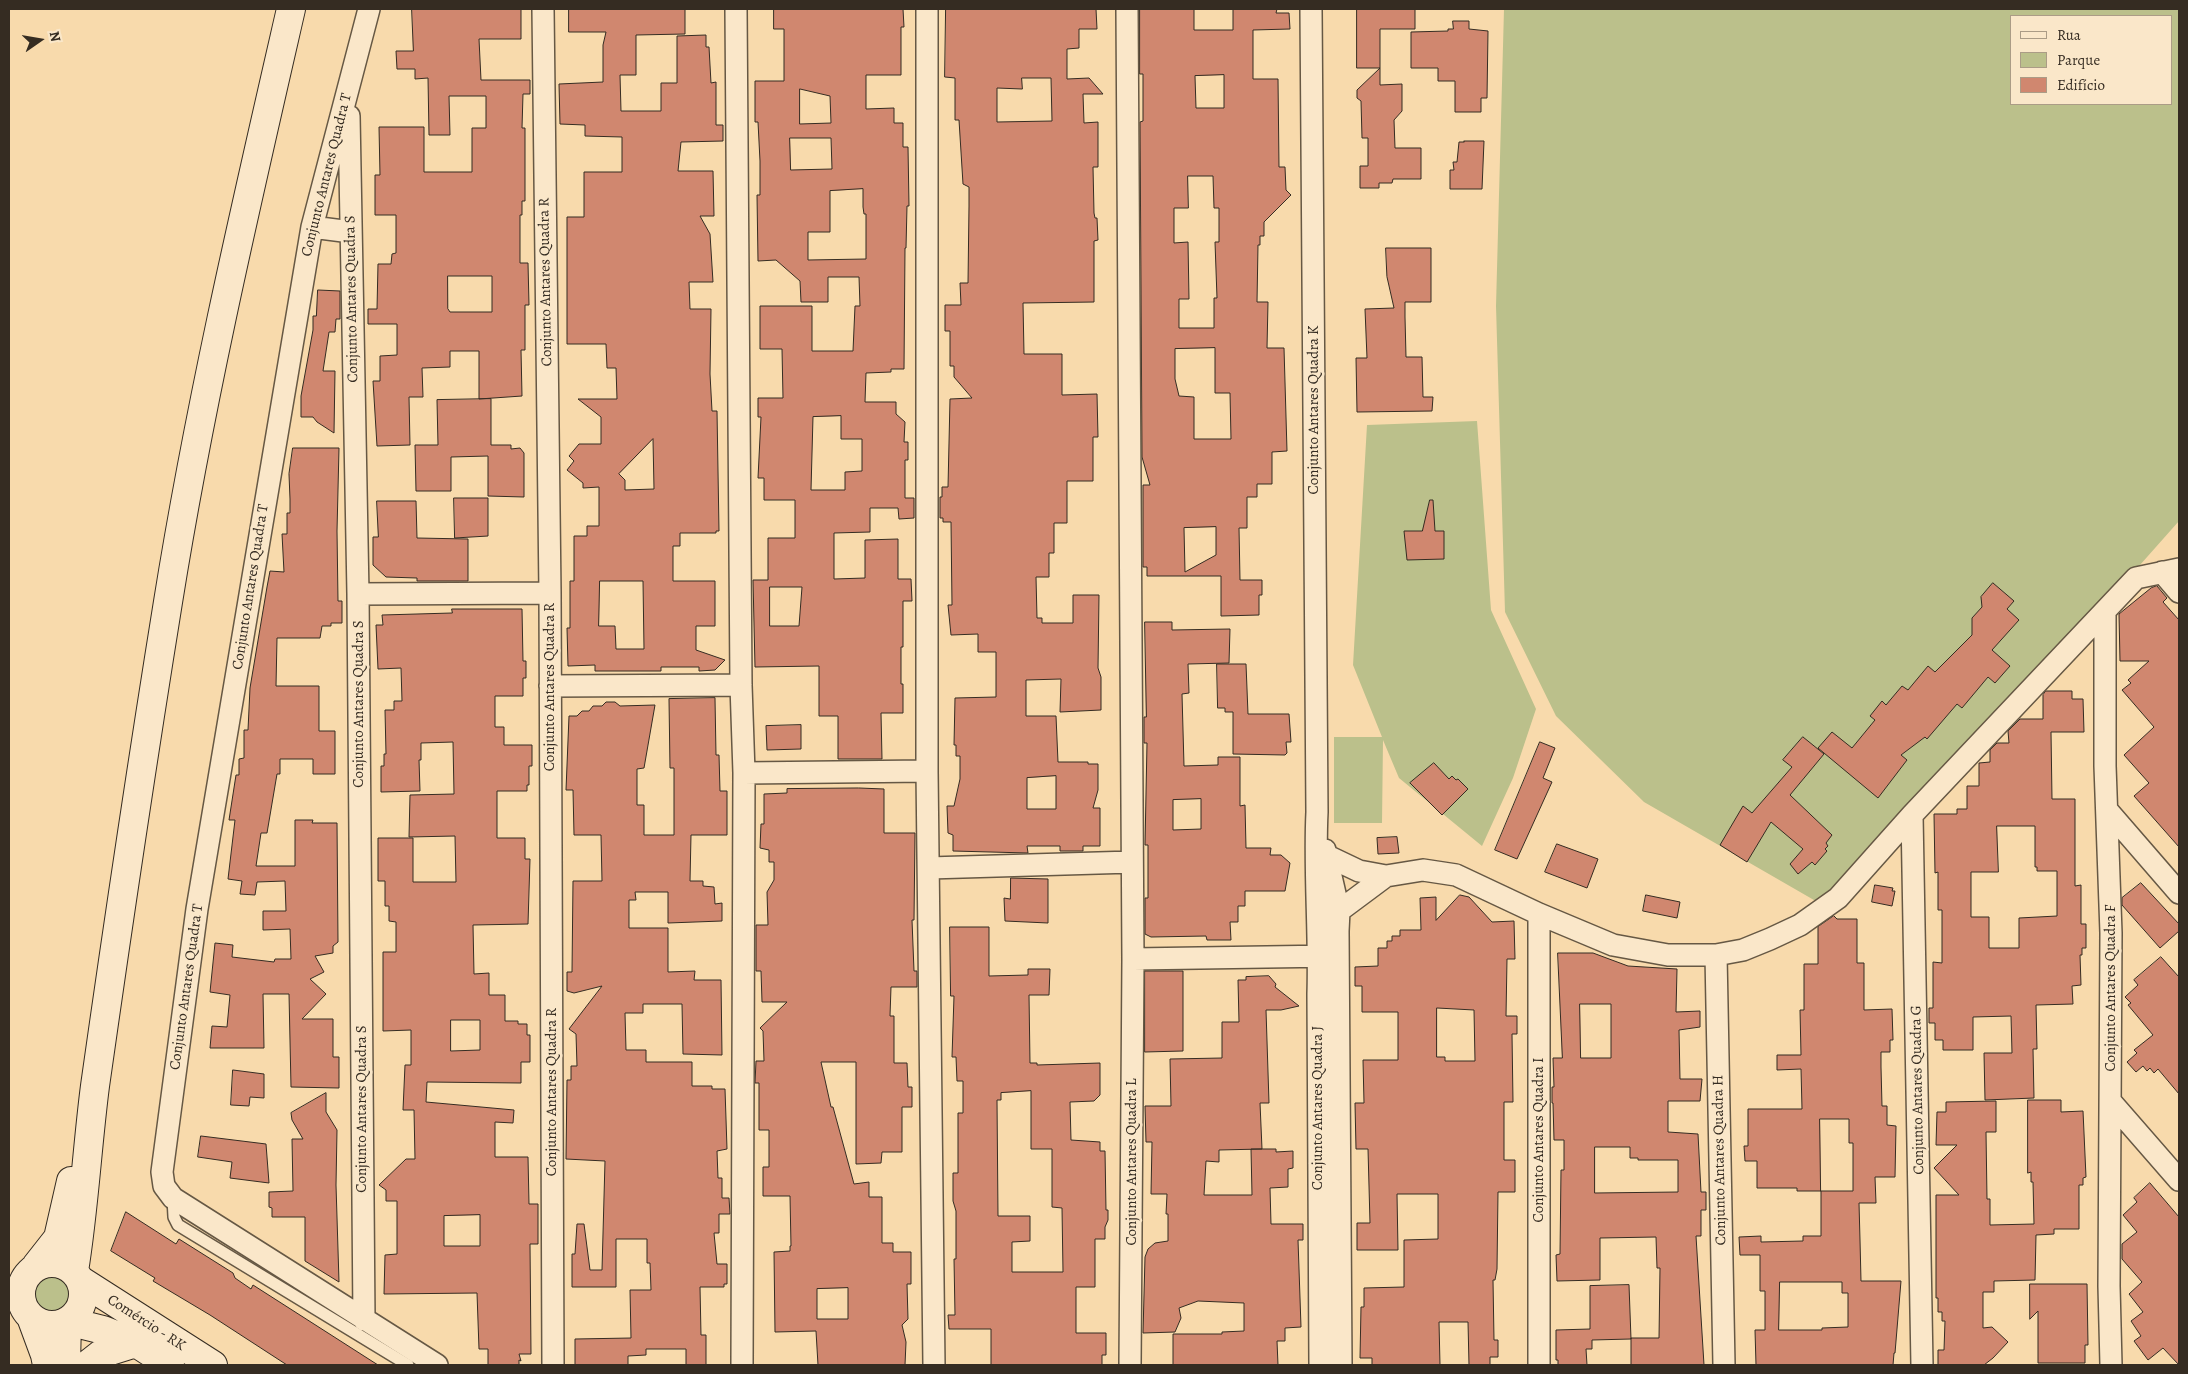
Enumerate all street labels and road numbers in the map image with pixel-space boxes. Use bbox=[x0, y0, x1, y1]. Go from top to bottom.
street label: Conjunto Antares Quadra T bbox=[298, 92, 356, 258]
street label: Conjunto Antares Quadra R bbox=[536, 198, 556, 366]
street label: Conjunto Antares Quadra S bbox=[342, 215, 362, 383]
street label: Conjunto Antares Quadra K bbox=[1305, 326, 1323, 494]
street label: Conjunto Antares Quadra T bbox=[229, 503, 273, 671]
street label: Conjunto Antares Quadra R bbox=[541, 603, 559, 771]
street label: Conjunto Antares Quadra S bbox=[350, 620, 368, 788]
street label: Conjunto Antares Quadra T bbox=[166, 903, 208, 1071]
street label: Conjunto Antares Quadra F bbox=[2102, 904, 2120, 1072]
street label: Conjunto Antares Quadra G bbox=[1908, 1005, 1928, 1175]
street label: Conjunto Antares Quadra R bbox=[543, 1008, 561, 1176]
street label: Conjunto Antares Quadra S bbox=[353, 1025, 371, 1193]
street label: Conjunto Antares Quadra J bbox=[1309, 1026, 1327, 1190]
street label: Conjunto Antares Quadra I bbox=[1530, 1058, 1548, 1222]
street label: Conjunto Antares Quadra H bbox=[1710, 1075, 1730, 1245]
street label: Conjunto Antares Quadra L bbox=[1123, 1079, 1141, 1245]
street label: Comércio - RK bbox=[104, 1291, 188, 1355]

